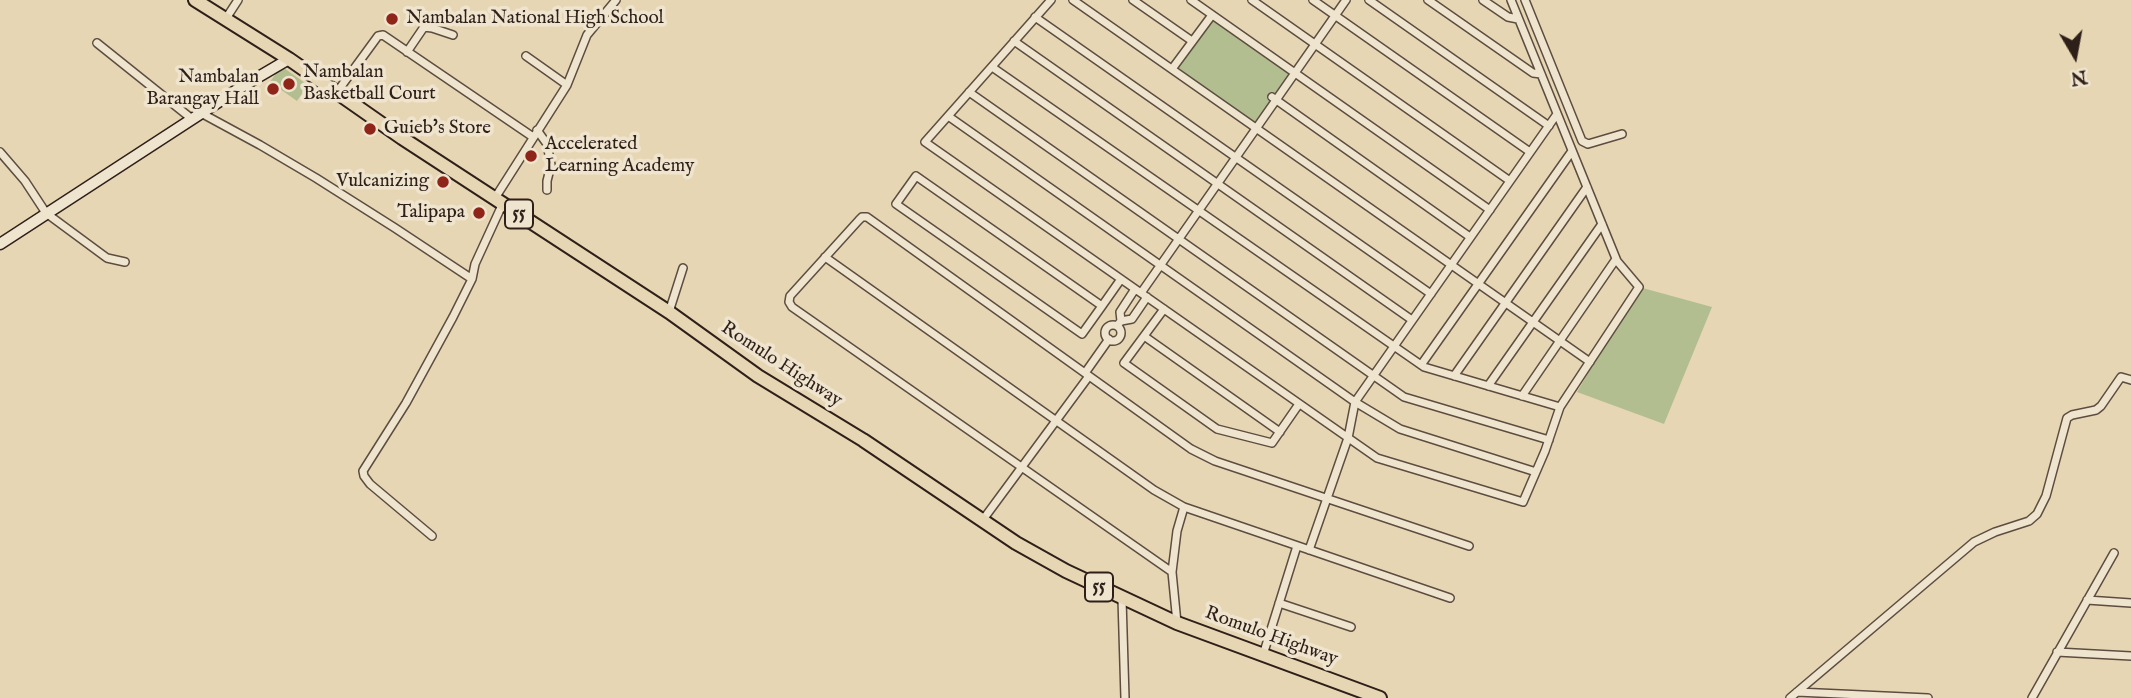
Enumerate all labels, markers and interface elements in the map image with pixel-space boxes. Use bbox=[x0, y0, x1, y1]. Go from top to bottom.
place label: Nambalan National High School bbox=[406, 8, 664, 30]
marker: Nambalan National High School bbox=[384, 11, 400, 27]
north arrow bbox=[2040, 21, 2110, 91]
place label: Nambalan Basketball Court bbox=[303, 62, 436, 106]
text: N bbox=[2068, 63, 2089, 90]
place label: Nambalan Barangay Hall bbox=[146, 67, 259, 111]
marker: Nambalan Basketball Court bbox=[281, 76, 297, 92]
marker: Nambalan Barangay Hall bbox=[265, 81, 281, 97]
place label: Guieb's Store bbox=[384, 118, 491, 140]
marker: Guieb's Store bbox=[362, 121, 378, 137]
place label: Accelerated Learning Academy bbox=[545, 134, 694, 178]
marker: Accelerated Learning Academy bbox=[523, 148, 539, 164]
place label: Vulcanizing bbox=[336, 171, 429, 193]
marker: Vulcanizing bbox=[435, 174, 451, 190]
road number: 55 bbox=[505, 200, 533, 229]
place label: Talipapa bbox=[397, 202, 465, 224]
marker: Talipapa bbox=[471, 205, 487, 221]
street label: Romulo Highway bbox=[716, 317, 846, 413]
road number: 55 bbox=[1085, 572, 1113, 602]
street label: Romulo Highway bbox=[1201, 602, 1341, 672]

